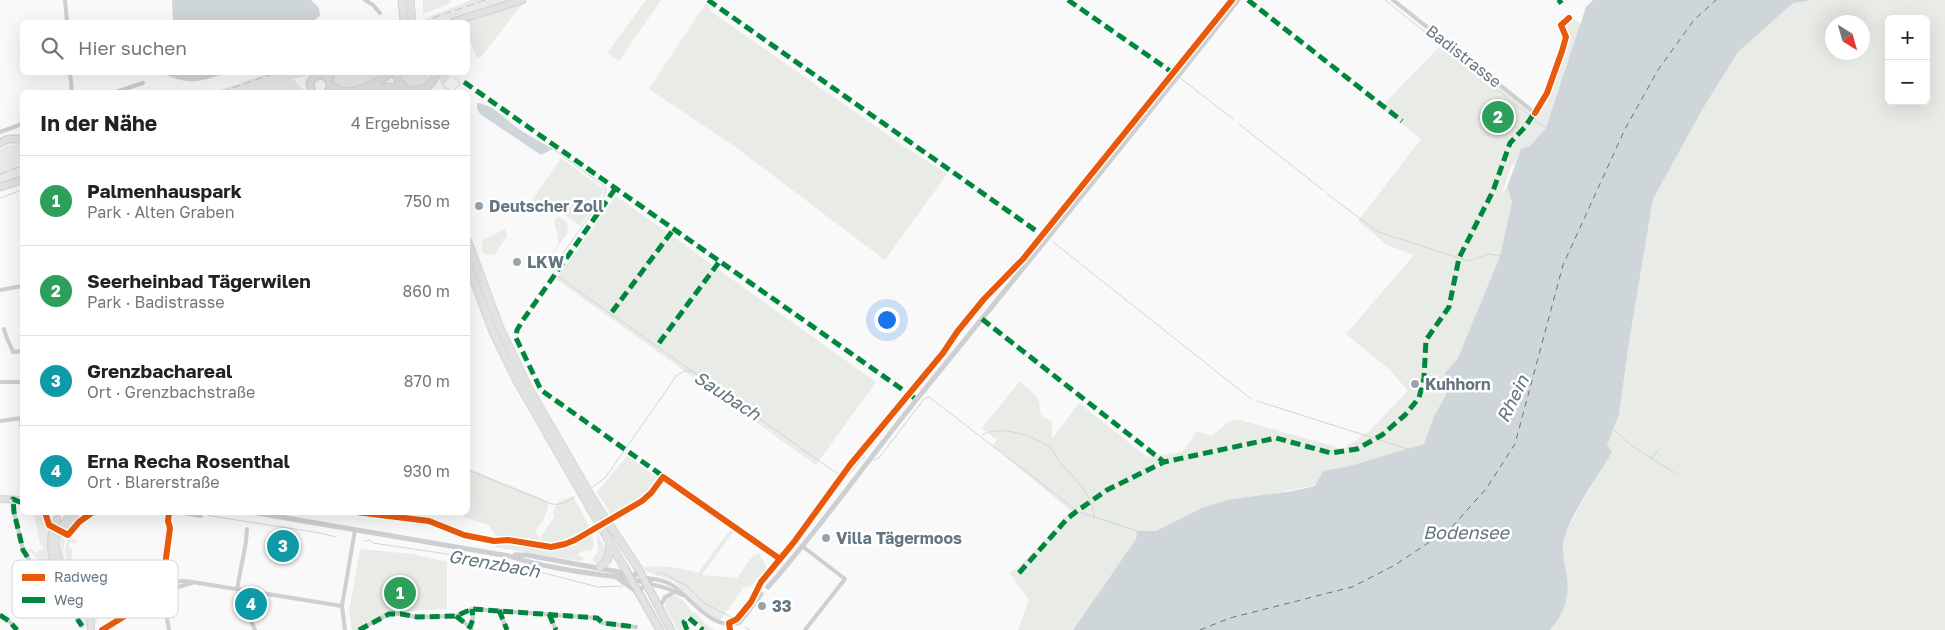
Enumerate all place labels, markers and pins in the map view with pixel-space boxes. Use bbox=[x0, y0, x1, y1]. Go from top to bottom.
pin: 2 bbox=[1482, 98, 1514, 136]
place label: Deutscher Zoll bbox=[489, 196, 604, 216]
marker: Deutscher Zoll bbox=[473, 200, 485, 212]
place label: LKW bbox=[527, 252, 564, 272]
marker: LKW bbox=[511, 256, 523, 268]
place label: Kuhhorn bbox=[1425, 374, 1491, 394]
marker: Kuhhorn bbox=[1409, 378, 1421, 390]
pin: 3 bbox=[267, 527, 299, 565]
place label: Villa Tägermoos bbox=[836, 528, 962, 548]
marker: Villa Tägermoos bbox=[820, 532, 832, 544]
pin: 1 bbox=[384, 574, 416, 612]
pin: 4 bbox=[235, 585, 267, 623]
place label: 33 bbox=[772, 596, 792, 616]
marker: 33 bbox=[756, 600, 768, 612]

